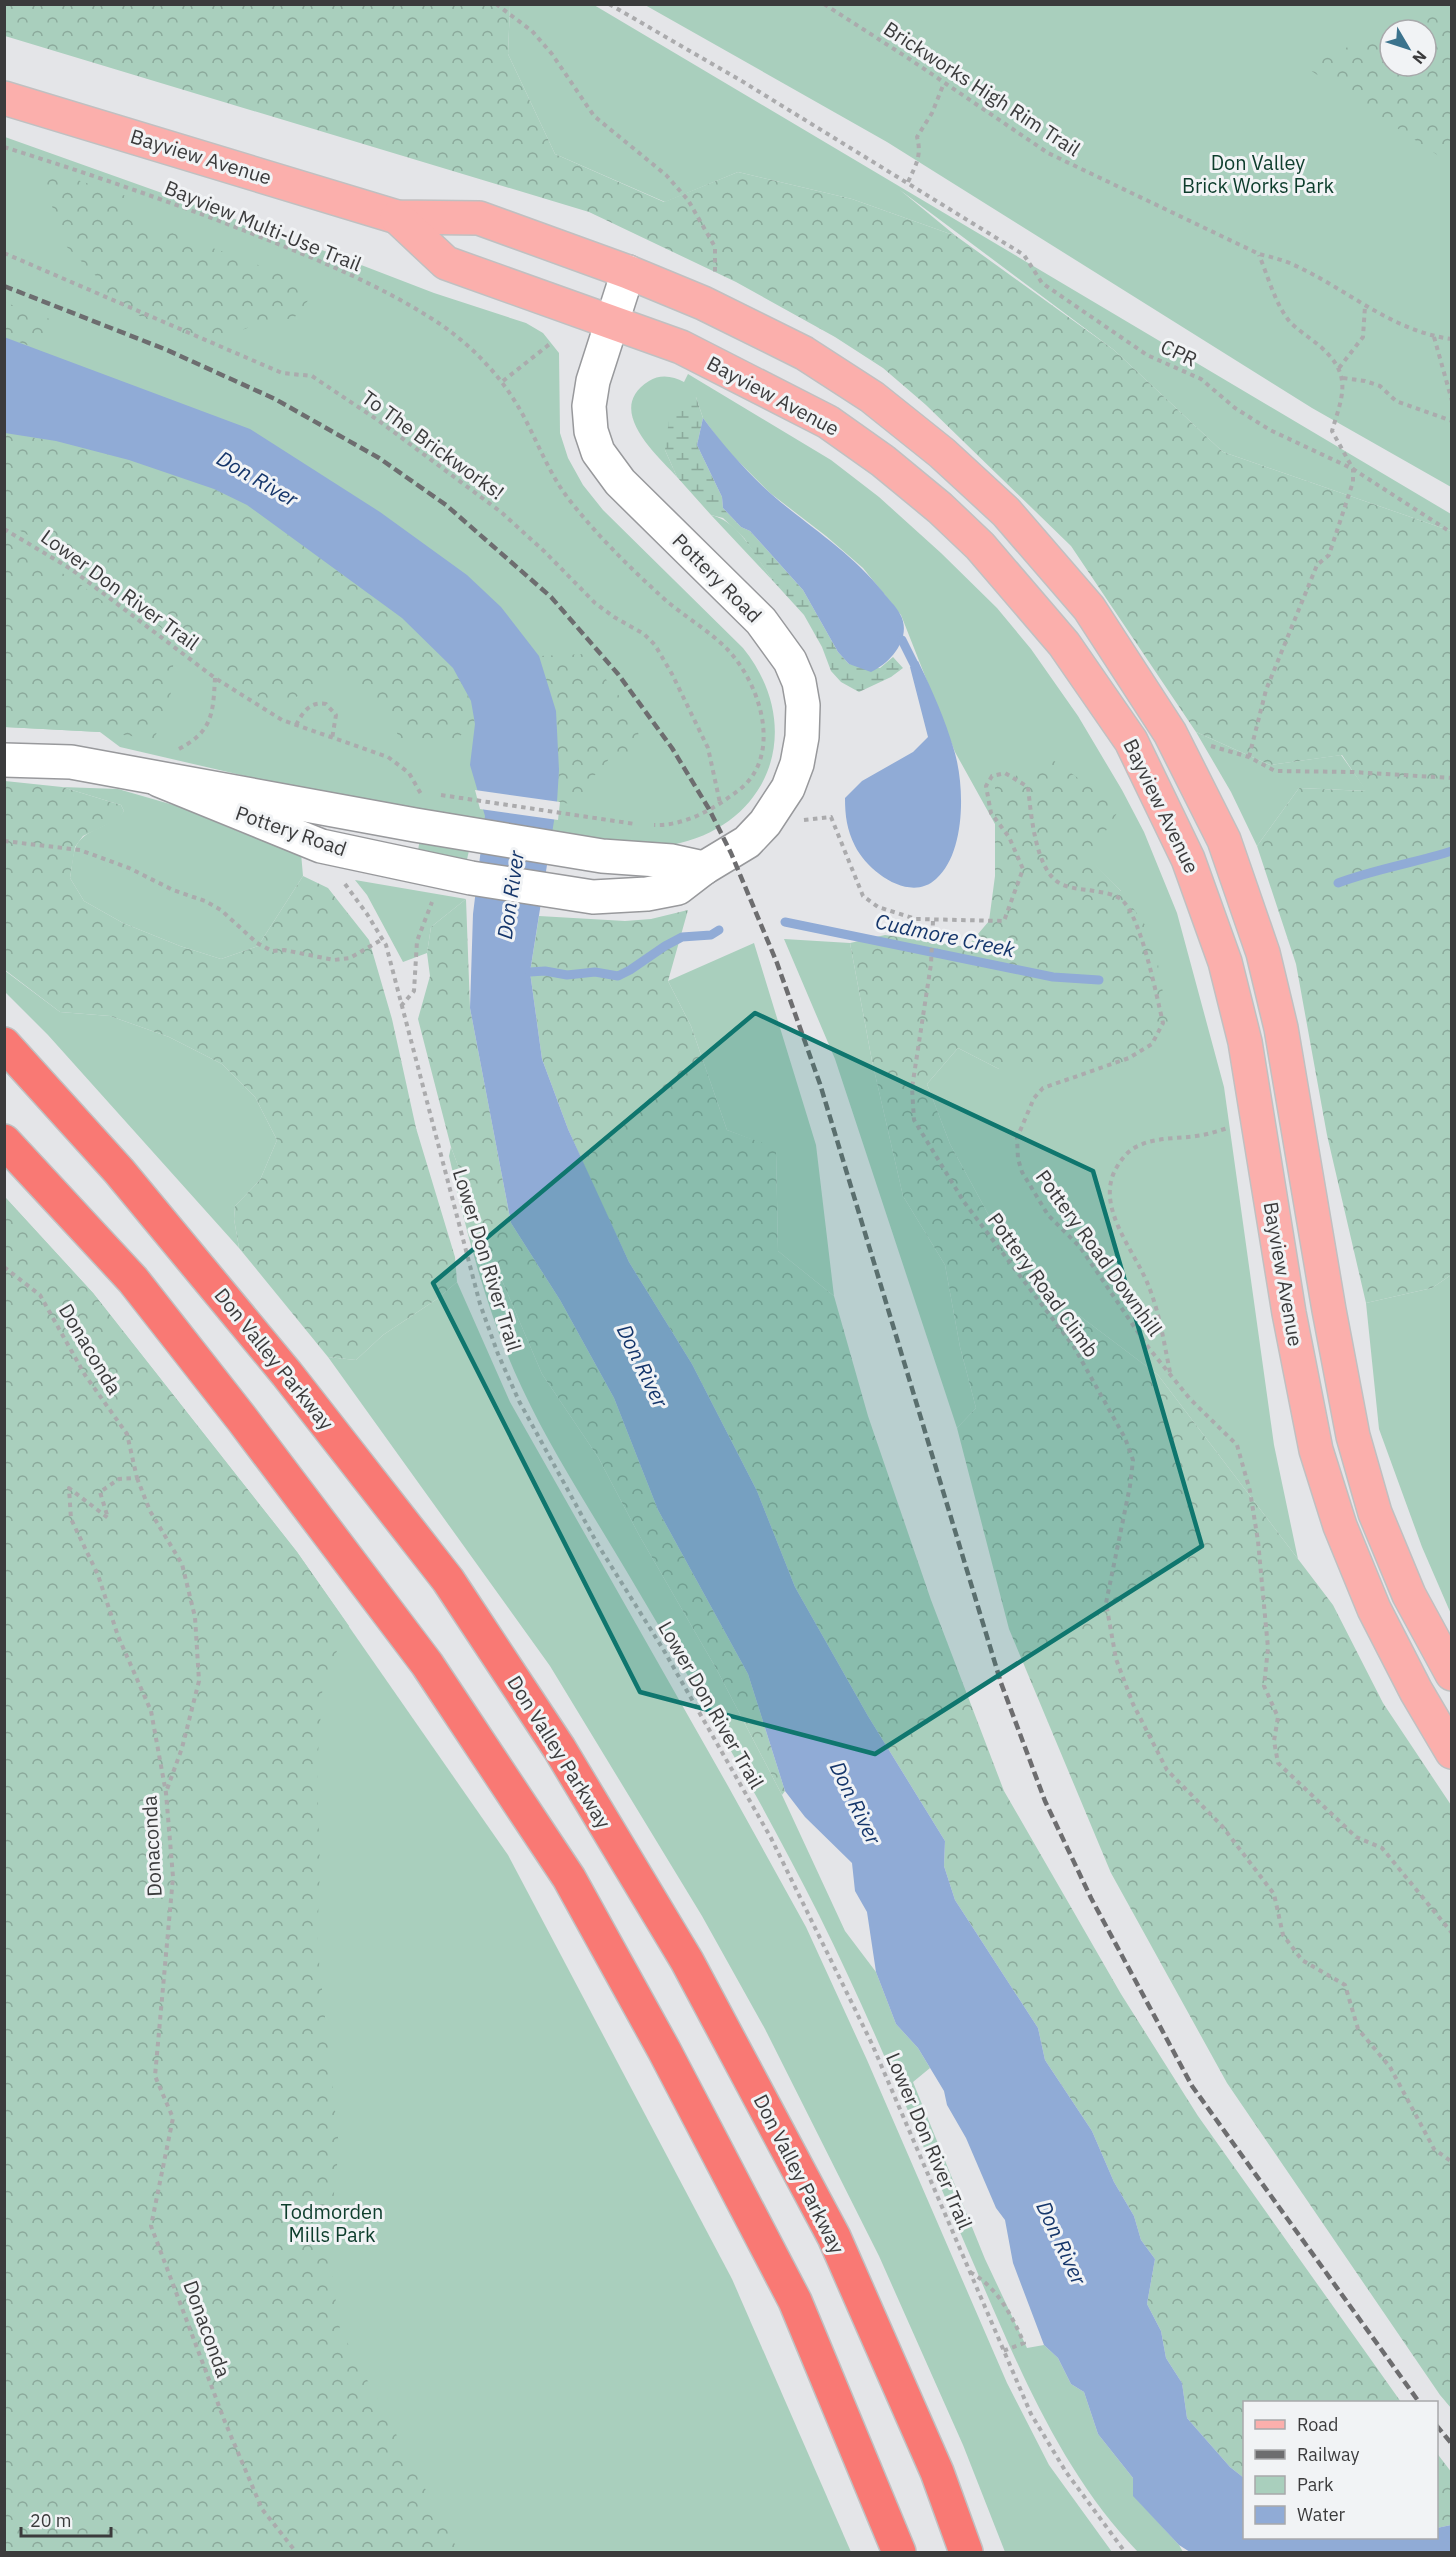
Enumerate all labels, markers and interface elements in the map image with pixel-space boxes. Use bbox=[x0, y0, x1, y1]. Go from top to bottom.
street label: Brickworks High Rim Trail bbox=[879, 15, 1086, 162]
north arrow bbox=[1378, 18, 1438, 78]
text: N bbox=[1408, 47, 1431, 68]
street label: Bayview Avenue bbox=[127, 122, 275, 191]
park label: Don Valley Brick Works Park bbox=[1182, 149, 1334, 199]
street label: Bayview Multi-Use Trail bbox=[161, 174, 366, 277]
street label: CPR bbox=[1157, 332, 1202, 373]
street label: Bayview Avenue bbox=[702, 349, 844, 442]
street label: To The Brickworks! bbox=[357, 384, 510, 506]
water label: Don River bbox=[212, 444, 304, 513]
street label: Lower Don River Trail bbox=[36, 523, 205, 656]
street label: Pottery Road bbox=[667, 527, 768, 628]
street label: Bayview Avenue bbox=[1117, 734, 1206, 877]
street label: Pottery Road bbox=[232, 799, 350, 862]
water label: Don River bbox=[490, 847, 530, 941]
water label: Cudmore Creek bbox=[873, 907, 1019, 964]
street label: Pottery Road Downhill bbox=[1030, 1164, 1169, 1341]
street label: Lower Don River Trail bbox=[447, 1165, 528, 1354]
street label: Bayview Avenue bbox=[1258, 1200, 1309, 1348]
street label: Pottery Road Climb bbox=[982, 1207, 1105, 1362]
street label: Don Valley Parkway bbox=[209, 1282, 340, 1435]
street label: Donaconda bbox=[53, 1298, 128, 1399]
water label: Don River bbox=[611, 1319, 676, 1413]
street label: Lower Don River Trail bbox=[652, 1616, 770, 1794]
street label: Don Valley Parkway bbox=[501, 1670, 617, 1833]
water label: Don River bbox=[824, 1756, 889, 1850]
street label: Donaconda bbox=[135, 1794, 168, 1897]
street label: Lower Don River Trail bbox=[880, 2048, 979, 2233]
street label: Don Valley Parkway bbox=[748, 2089, 851, 2258]
water label: Don River bbox=[1030, 2196, 1094, 2290]
park label: Todmorden Mills Park bbox=[281, 2198, 383, 2248]
street label: Donaconda bbox=[177, 2277, 238, 2381]
legend bbox=[1243, 2401, 1438, 2539]
text: Road bbox=[1297, 2413, 1338, 2436]
text: Railway bbox=[1297, 2443, 1359, 2466]
text: Park bbox=[1297, 2473, 1334, 2496]
scale bar bbox=[21, 2500, 111, 2538]
text: Water bbox=[1297, 2503, 1346, 2526]
text: 20 m bbox=[30, 2509, 72, 2532]

